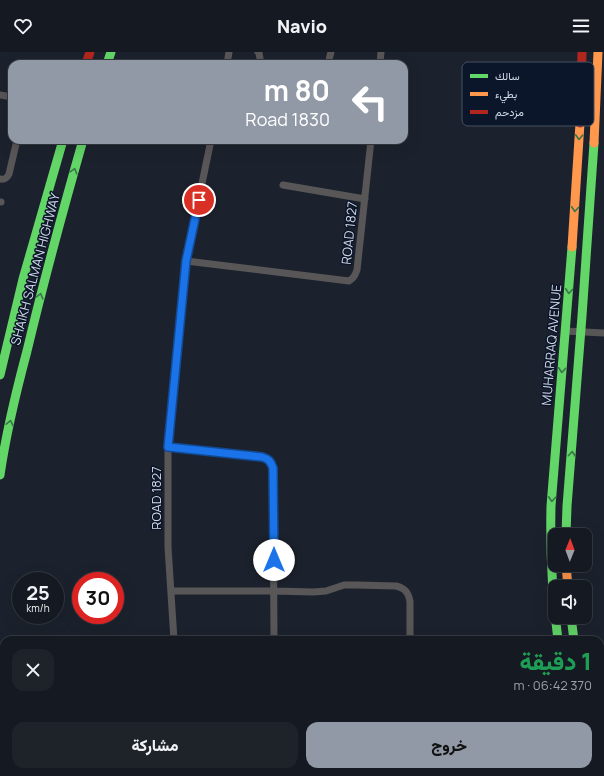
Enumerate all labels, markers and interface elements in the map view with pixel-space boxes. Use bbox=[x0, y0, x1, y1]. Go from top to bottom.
text: Navio bbox=[277, 14, 327, 38]
icon: heart bbox=[12, 15, 34, 37]
icon: menu bbox=[570, 15, 592, 37]
legend bbox=[462, 62, 594, 126]
text: سالك bbox=[495, 68, 520, 83]
text: 80 m bbox=[264, 71, 330, 109]
icon: left bbox=[344, 76, 396, 128]
text: بطيء bbox=[495, 86, 517, 104]
text: مزدحم bbox=[495, 104, 524, 120]
text: Road 1830 bbox=[245, 107, 330, 131]
one-way arrow bbox=[575, 134, 584, 140]
one-way arrow bbox=[70, 168, 78, 174]
pin bbox=[182, 183, 216, 217]
icon: arrive bbox=[188, 189, 210, 211]
street label: SHAIKH SALMAN HIGHWAY bbox=[6, 190, 64, 347]
street label: ROAD 1827 bbox=[337, 200, 361, 266]
one-way arrow bbox=[570, 206, 579, 212]
street label: MUHARRAQ AVENUE bbox=[537, 284, 565, 406]
one-way arrow bbox=[564, 288, 573, 294]
one-way arrow bbox=[35, 293, 44, 300]
one-way arrow bbox=[557, 367, 566, 373]
one-way arrow bbox=[5, 420, 13, 426]
one-way arrow bbox=[567, 451, 576, 457]
street label: ROAD 1827 bbox=[147, 466, 165, 530]
one-way arrow bbox=[547, 496, 556, 502]
north arrow bbox=[548, 528, 592, 572]
map controls bbox=[548, 528, 592, 624]
position arrow bbox=[253, 539, 295, 581]
speed limit sign: 30 bbox=[72, 572, 124, 624]
text: 25 bbox=[26, 579, 50, 606]
button: sound bbox=[548, 580, 592, 624]
text: km/h bbox=[26, 601, 50, 615]
text: 1 دقيقة bbox=[519, 644, 592, 677]
button: close bbox=[12, 649, 54, 691]
text: 370 m · 06:42 bbox=[514, 676, 592, 694]
button: مشاركة bbox=[12, 722, 298, 768]
button: خروج bbox=[306, 722, 592, 768]

